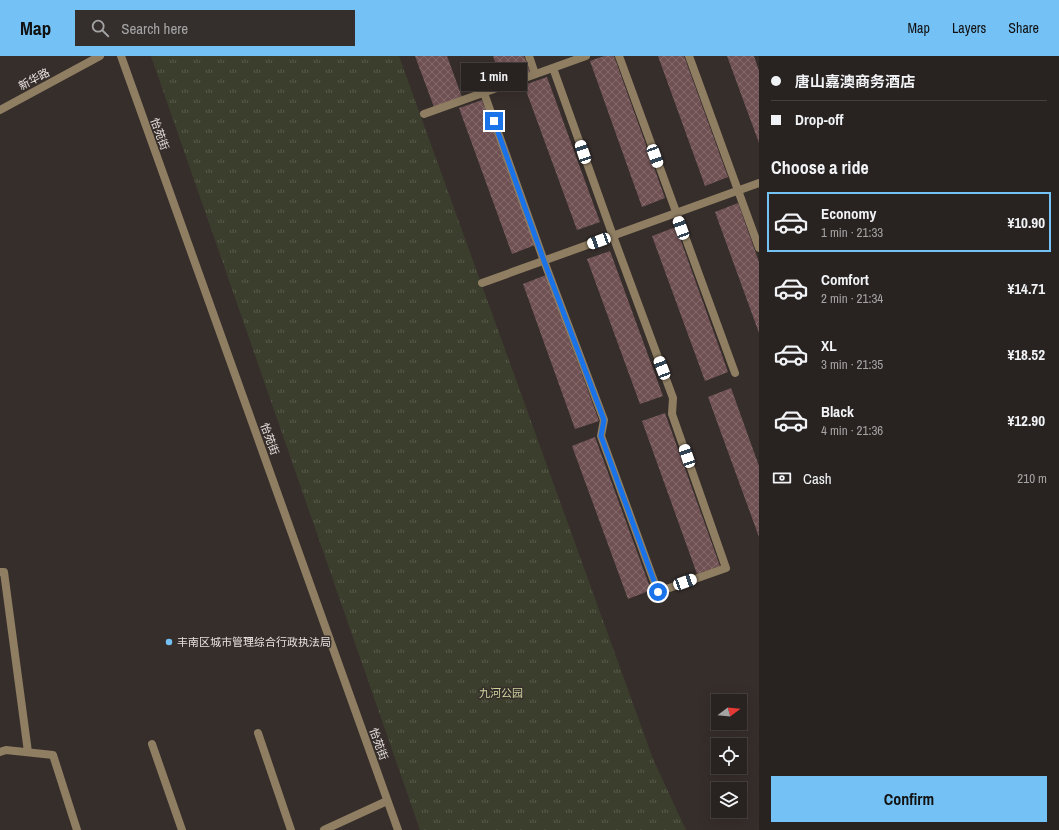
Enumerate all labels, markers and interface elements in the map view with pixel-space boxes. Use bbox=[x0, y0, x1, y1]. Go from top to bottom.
search box bbox=[75, 10, 355, 46]
text: Map bbox=[20, 15, 51, 41]
icon: search bbox=[89, 17, 111, 39]
text: Search here bbox=[121, 18, 188, 39]
text: Map bbox=[908, 19, 930, 37]
text: Layers bbox=[952, 19, 986, 37]
text: Share bbox=[1008, 19, 1039, 37]
callout: 1 min bbox=[461, 63, 527, 91]
street label: 新华路 bbox=[16, 65, 52, 93]
text: 1 min bbox=[480, 68, 508, 85]
text: 唐山嘉澳商务酒店 bbox=[795, 71, 915, 92]
text: Drop-off bbox=[795, 109, 844, 130]
route end bbox=[485, 112, 503, 130]
street label: 怡苑街 bbox=[148, 116, 172, 152]
car bbox=[573, 139, 593, 165]
car bbox=[645, 143, 665, 169]
text: Choose a ride bbox=[771, 155, 869, 180]
text: Economy bbox=[821, 203, 876, 224]
icon: car bbox=[773, 204, 809, 240]
text: ¥10.90 bbox=[1007, 212, 1045, 233]
car bbox=[671, 215, 691, 241]
text: 1 min · 21:33 bbox=[821, 224, 883, 241]
car bbox=[586, 231, 612, 251]
text: Comfort bbox=[821, 269, 869, 290]
icon: car bbox=[773, 270, 809, 306]
text: ¥14.71 bbox=[1007, 278, 1045, 299]
text: 2 min · 21:34 bbox=[821, 290, 883, 307]
text: XL bbox=[821, 335, 837, 356]
icon: car bbox=[773, 336, 809, 372]
text: ¥18.52 bbox=[1007, 344, 1045, 365]
car bbox=[652, 355, 672, 381]
text: 3 min · 21:35 bbox=[821, 356, 883, 373]
text: Black bbox=[821, 401, 854, 422]
icon: car bbox=[773, 402, 809, 438]
text: ¥12.90 bbox=[1007, 410, 1045, 431]
street label: 怡苑街 bbox=[258, 421, 282, 457]
text: 4 min · 21:36 bbox=[821, 422, 883, 439]
car bbox=[677, 443, 697, 469]
icon: cash bbox=[771, 467, 793, 489]
text: Cash bbox=[803, 468, 832, 489]
text: 210 m bbox=[1017, 470, 1047, 487]
car bbox=[672, 572, 698, 592]
route start bbox=[649, 583, 667, 601]
place label: 丰南区城市管理综合行政执法局 bbox=[177, 635, 331, 649]
marker: 丰南区城市管理综合行政执法局 bbox=[164, 637, 174, 647]
park label: 九河公园 bbox=[479, 686, 523, 700]
north arrow bbox=[711, 694, 747, 730]
map controls bbox=[711, 694, 747, 818]
street label: 怡苑街 bbox=[367, 726, 391, 762]
button: locate bbox=[711, 738, 747, 774]
button: Confirm bbox=[771, 776, 1047, 822]
button: layers bbox=[711, 782, 747, 818]

